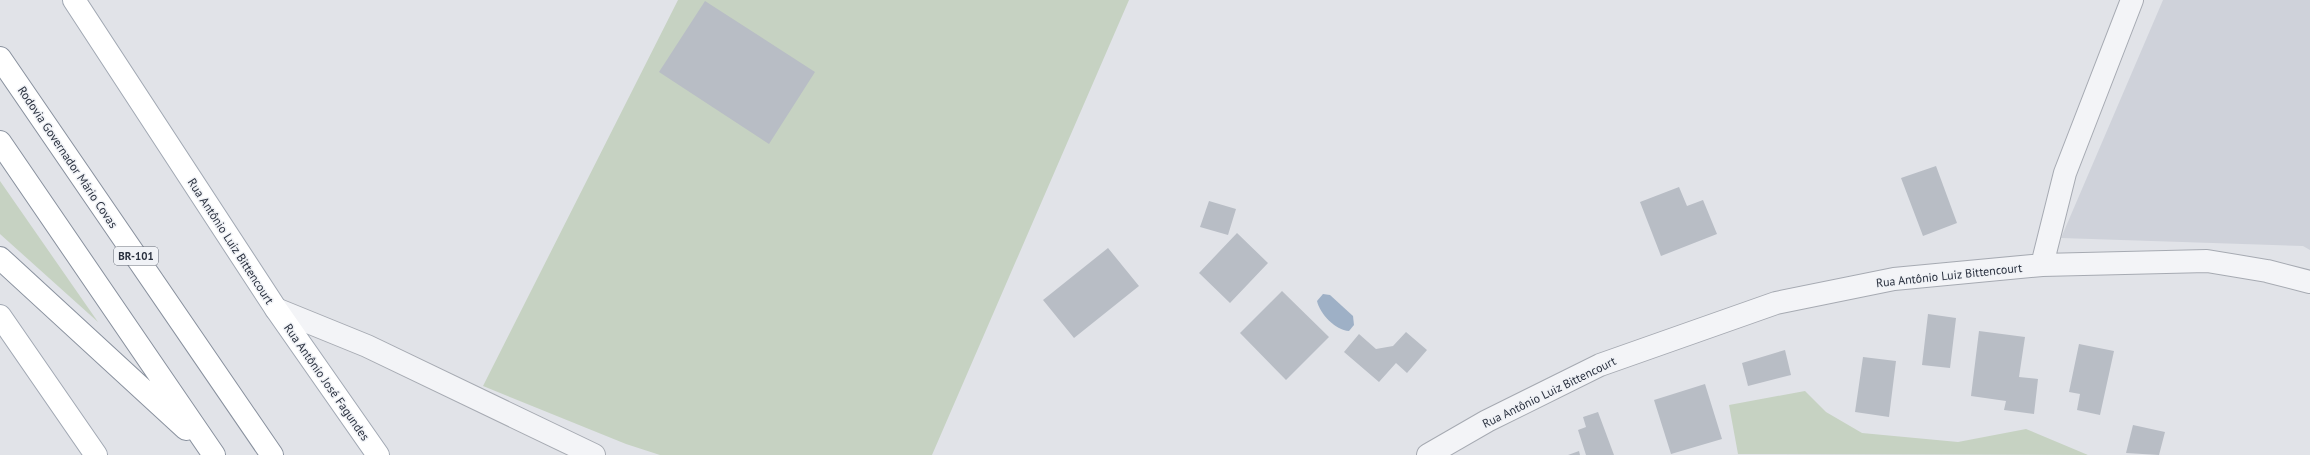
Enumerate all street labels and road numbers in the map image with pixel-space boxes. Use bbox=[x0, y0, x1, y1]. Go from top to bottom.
street label: Rodovia Governador Mário Covas bbox=[15, 83, 121, 231]
street label: Rua Antônio Luiz Bittencourt bbox=[185, 175, 277, 307]
road number: BR-101 bbox=[114, 247, 158, 265]
street label: Rua Antônio Luiz Bittencourt bbox=[1875, 260, 2023, 290]
street label: Rua Antônio José Fagundes bbox=[281, 321, 373, 443]
street label: Rua Antônio Luiz Bittencourt bbox=[1480, 353, 1618, 431]

